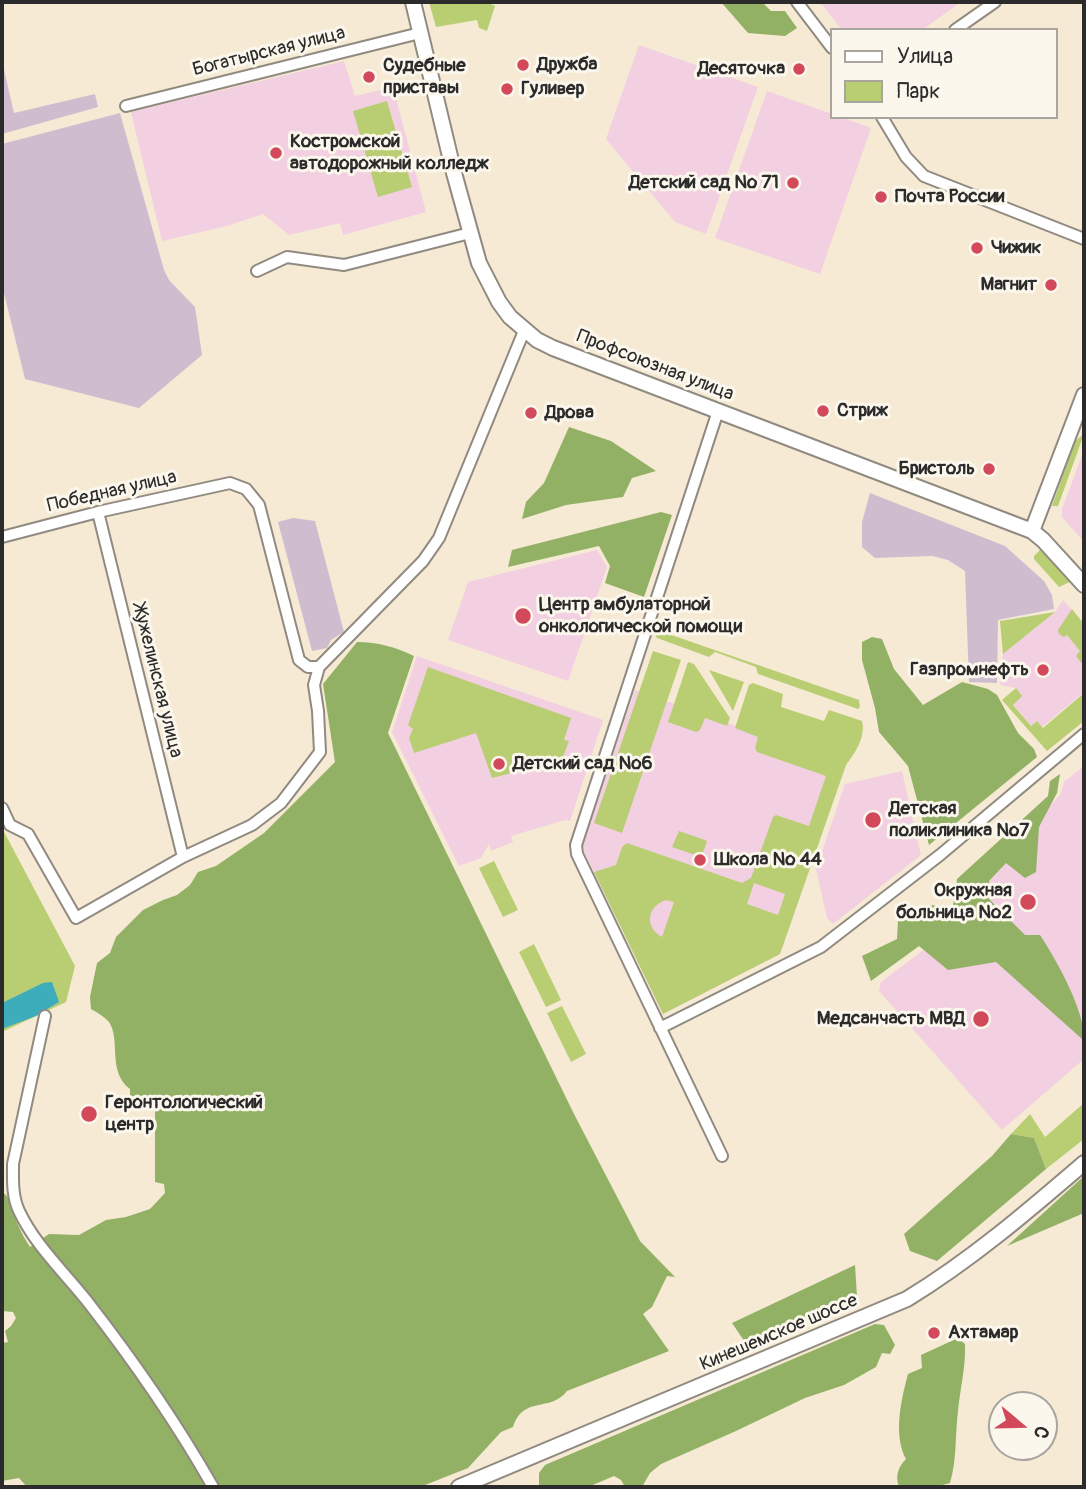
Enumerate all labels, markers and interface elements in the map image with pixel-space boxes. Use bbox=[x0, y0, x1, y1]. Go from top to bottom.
street label: Богатырская улица bbox=[190, 22, 348, 82]
legend bbox=[830, 28, 1058, 119]
text: Улица bbox=[897, 43, 953, 70]
place label: Дружба bbox=[537, 54, 597, 76]
place label: Судебные приставы bbox=[383, 55, 466, 99]
marker: Дружба bbox=[515, 57, 531, 73]
place label: Десяточка bbox=[698, 58, 785, 80]
marker: Десяточка bbox=[791, 61, 807, 77]
marker: Судебные приставы bbox=[361, 69, 377, 85]
place label: Гуливер bbox=[521, 78, 584, 100]
text: Парк bbox=[897, 78, 940, 105]
marker: Гуливер bbox=[499, 81, 515, 97]
place label: Костромской автодорожный колледж bbox=[290, 131, 489, 175]
marker: Костромской автодорожный колледж bbox=[268, 145, 284, 161]
place label: Детский сад № 71 bbox=[629, 172, 779, 194]
marker: Детский сад № 71 bbox=[785, 175, 801, 191]
place label: Почта России bbox=[895, 186, 1005, 208]
marker: Почта России bbox=[873, 189, 889, 205]
place label: Чижик bbox=[991, 237, 1041, 259]
marker: Чижик bbox=[969, 240, 985, 256]
place label: Магнит bbox=[981, 274, 1037, 296]
marker: Магнит bbox=[1043, 277, 1059, 293]
street label: Профсоюзная улица bbox=[573, 326, 737, 406]
place label: Стриж bbox=[837, 400, 888, 422]
place label: Дрова bbox=[545, 402, 594, 424]
marker: Стриж bbox=[815, 403, 831, 419]
marker: Дрова bbox=[523, 405, 539, 421]
place label: Бристоль bbox=[898, 458, 975, 480]
marker: Бристоль bbox=[981, 461, 997, 477]
street label: Победная улица bbox=[45, 466, 179, 518]
place label: Центр амбулаторной онкологической помощи bbox=[539, 594, 742, 638]
street label: Жужелинская улица bbox=[127, 602, 187, 760]
marker: Центр амбулаторной онкологической помощи bbox=[513, 606, 533, 626]
place label: Газпромнефть bbox=[910, 659, 1029, 681]
marker: Газпромнефть bbox=[1035, 662, 1051, 678]
place label: Детский сад №6 bbox=[513, 753, 653, 775]
marker: Детский сад №6 bbox=[491, 756, 507, 772]
place label: Детская поликлиника №7 bbox=[889, 798, 1029, 842]
marker: Детская поликлиника №7 bbox=[863, 810, 883, 830]
place label: Школа № 44 bbox=[714, 849, 822, 871]
marker: Школа № 44 bbox=[692, 852, 708, 868]
place label: Окружная больница №2 bbox=[896, 880, 1012, 924]
marker: Окружная больница №2 bbox=[1018, 892, 1038, 912]
place label: Медсанчасть МВД bbox=[817, 1008, 965, 1030]
marker: Медсанчасть МВД bbox=[971, 1009, 991, 1029]
place label: Геронтологический центр bbox=[105, 1092, 263, 1136]
marker: Геронтологический центр bbox=[79, 1104, 99, 1124]
street label: Кинешемское шоссе bbox=[697, 1289, 861, 1377]
place label: Ахтамар bbox=[948, 1322, 1019, 1344]
marker: Ахтамар bbox=[926, 1325, 942, 1341]
north arrow bbox=[988, 1391, 1058, 1461]
text: С bbox=[1028, 1423, 1054, 1442]

